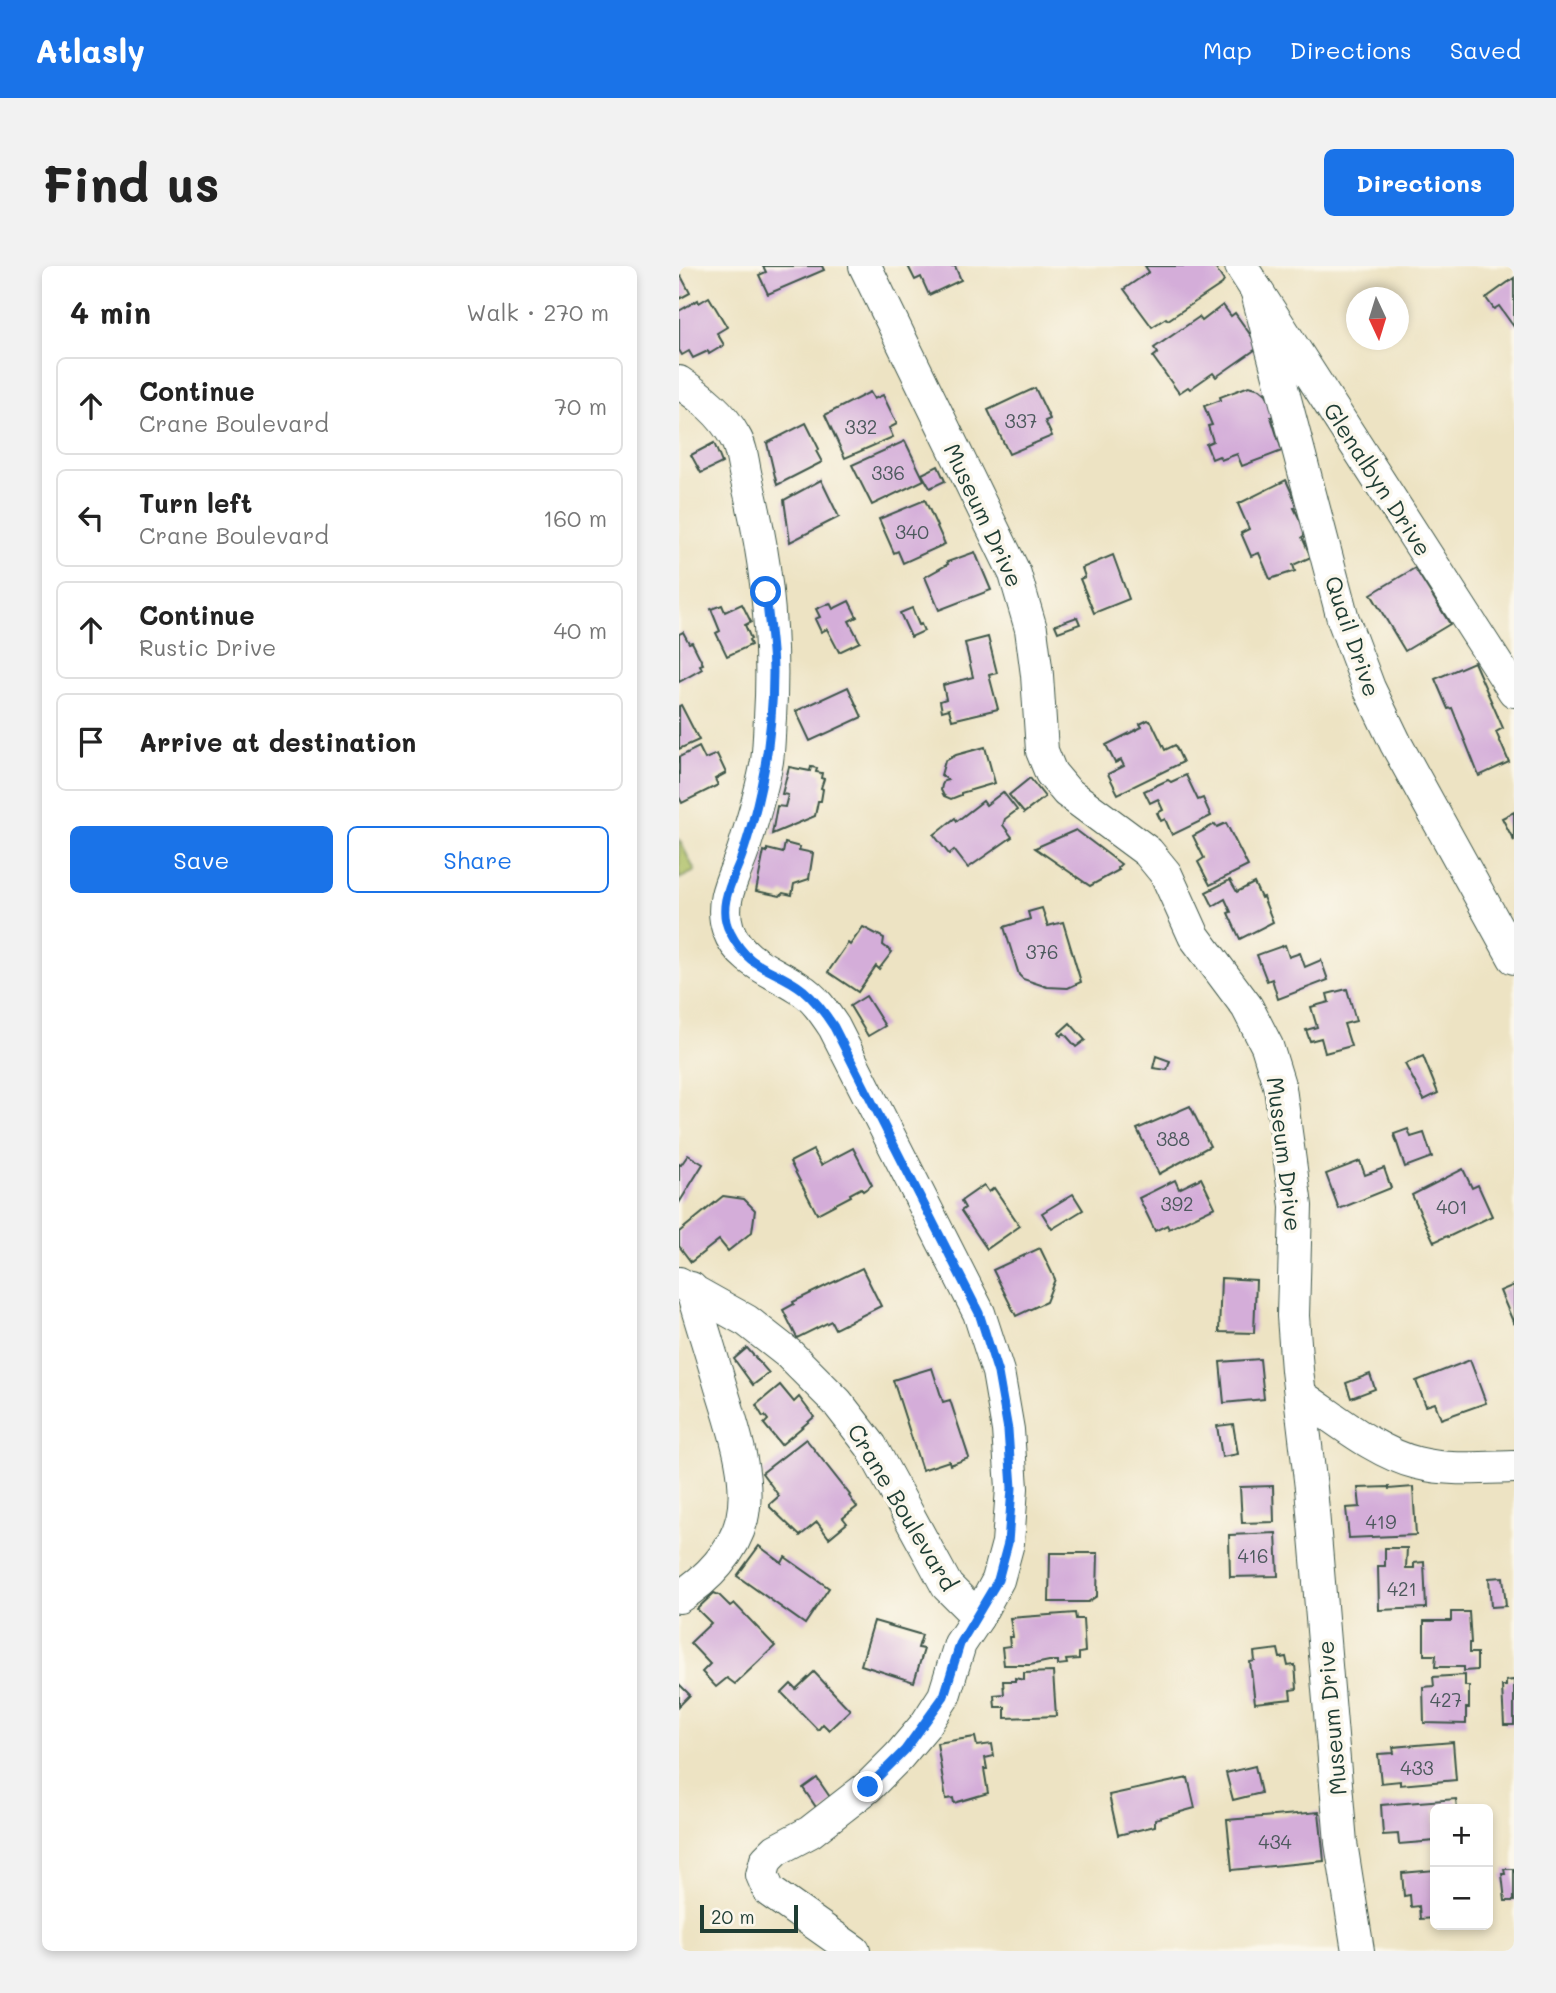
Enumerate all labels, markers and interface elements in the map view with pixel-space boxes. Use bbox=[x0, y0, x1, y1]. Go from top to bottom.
text: Atlasly bbox=[35, 28, 145, 71]
text: Map bbox=[1203, 34, 1252, 65]
text: Directions bbox=[1290, 34, 1412, 65]
text: Saved bbox=[1450, 34, 1521, 65]
button: Directions bbox=[1324, 149, 1514, 216]
text: Find us bbox=[42, 151, 220, 214]
north arrow bbox=[1346, 287, 1409, 350]
text: 4 min bbox=[70, 292, 151, 332]
text: Walk · 270 m bbox=[466, 297, 609, 327]
text: Continue bbox=[139, 374, 255, 408]
icon: ahead bbox=[72, 387, 110, 425]
text: 70 m bbox=[554, 391, 607, 421]
street label: Glenalbyn Drive bbox=[1317, 396, 1439, 562]
text: Crane Boulevard bbox=[139, 408, 329, 438]
house number: 337 bbox=[1005, 408, 1037, 433]
house number: 332 bbox=[845, 414, 877, 439]
street label: Museum Drive bbox=[938, 438, 1030, 592]
house number: 336 bbox=[871, 460, 905, 485]
text: Turn left bbox=[139, 486, 252, 520]
icon: left bbox=[72, 499, 110, 537]
text: 160 m bbox=[543, 503, 607, 533]
house number: 340 bbox=[895, 519, 929, 544]
text: Crane Boulevard bbox=[139, 520, 329, 550]
street label: Quail Drive bbox=[1318, 572, 1388, 700]
route start bbox=[750, 576, 781, 607]
text: Continue bbox=[139, 598, 255, 632]
icon: ahead bbox=[72, 611, 110, 649]
text: 40 m bbox=[554, 615, 607, 645]
text: Rustic Drive bbox=[139, 632, 276, 662]
icon: arrive bbox=[72, 723, 110, 761]
text: Arrive at destination bbox=[139, 725, 416, 759]
button: Save bbox=[70, 826, 333, 893]
button: Share bbox=[347, 826, 609, 893]
house number: 376 bbox=[1025, 939, 1059, 964]
street label: Museum Drive bbox=[1261, 1075, 1309, 1233]
house number: 388 bbox=[1156, 1126, 1190, 1151]
house number: 392 bbox=[1161, 1191, 1193, 1216]
house number: 401 bbox=[1436, 1194, 1468, 1219]
street label: Crane Boulevard bbox=[841, 1418, 965, 1596]
house number: 419 bbox=[1366, 1509, 1396, 1534]
house number: 416 bbox=[1237, 1543, 1269, 1568]
house number: 421 bbox=[1387, 1576, 1417, 1601]
street label: Museum Drive bbox=[1309, 1639, 1353, 1797]
house number: 427 bbox=[1430, 1687, 1462, 1712]
house number: 433 bbox=[1400, 1755, 1434, 1780]
route end bbox=[852, 1771, 883, 1802]
map controls bbox=[1430, 1804, 1493, 1930]
button: + bbox=[1430, 1804, 1493, 1867]
house number: 434 bbox=[1258, 1829, 1292, 1854]
button: − bbox=[1430, 1867, 1493, 1930]
scale bar bbox=[700, 1902, 798, 1934]
text: 20 m bbox=[711, 1904, 755, 1929]

